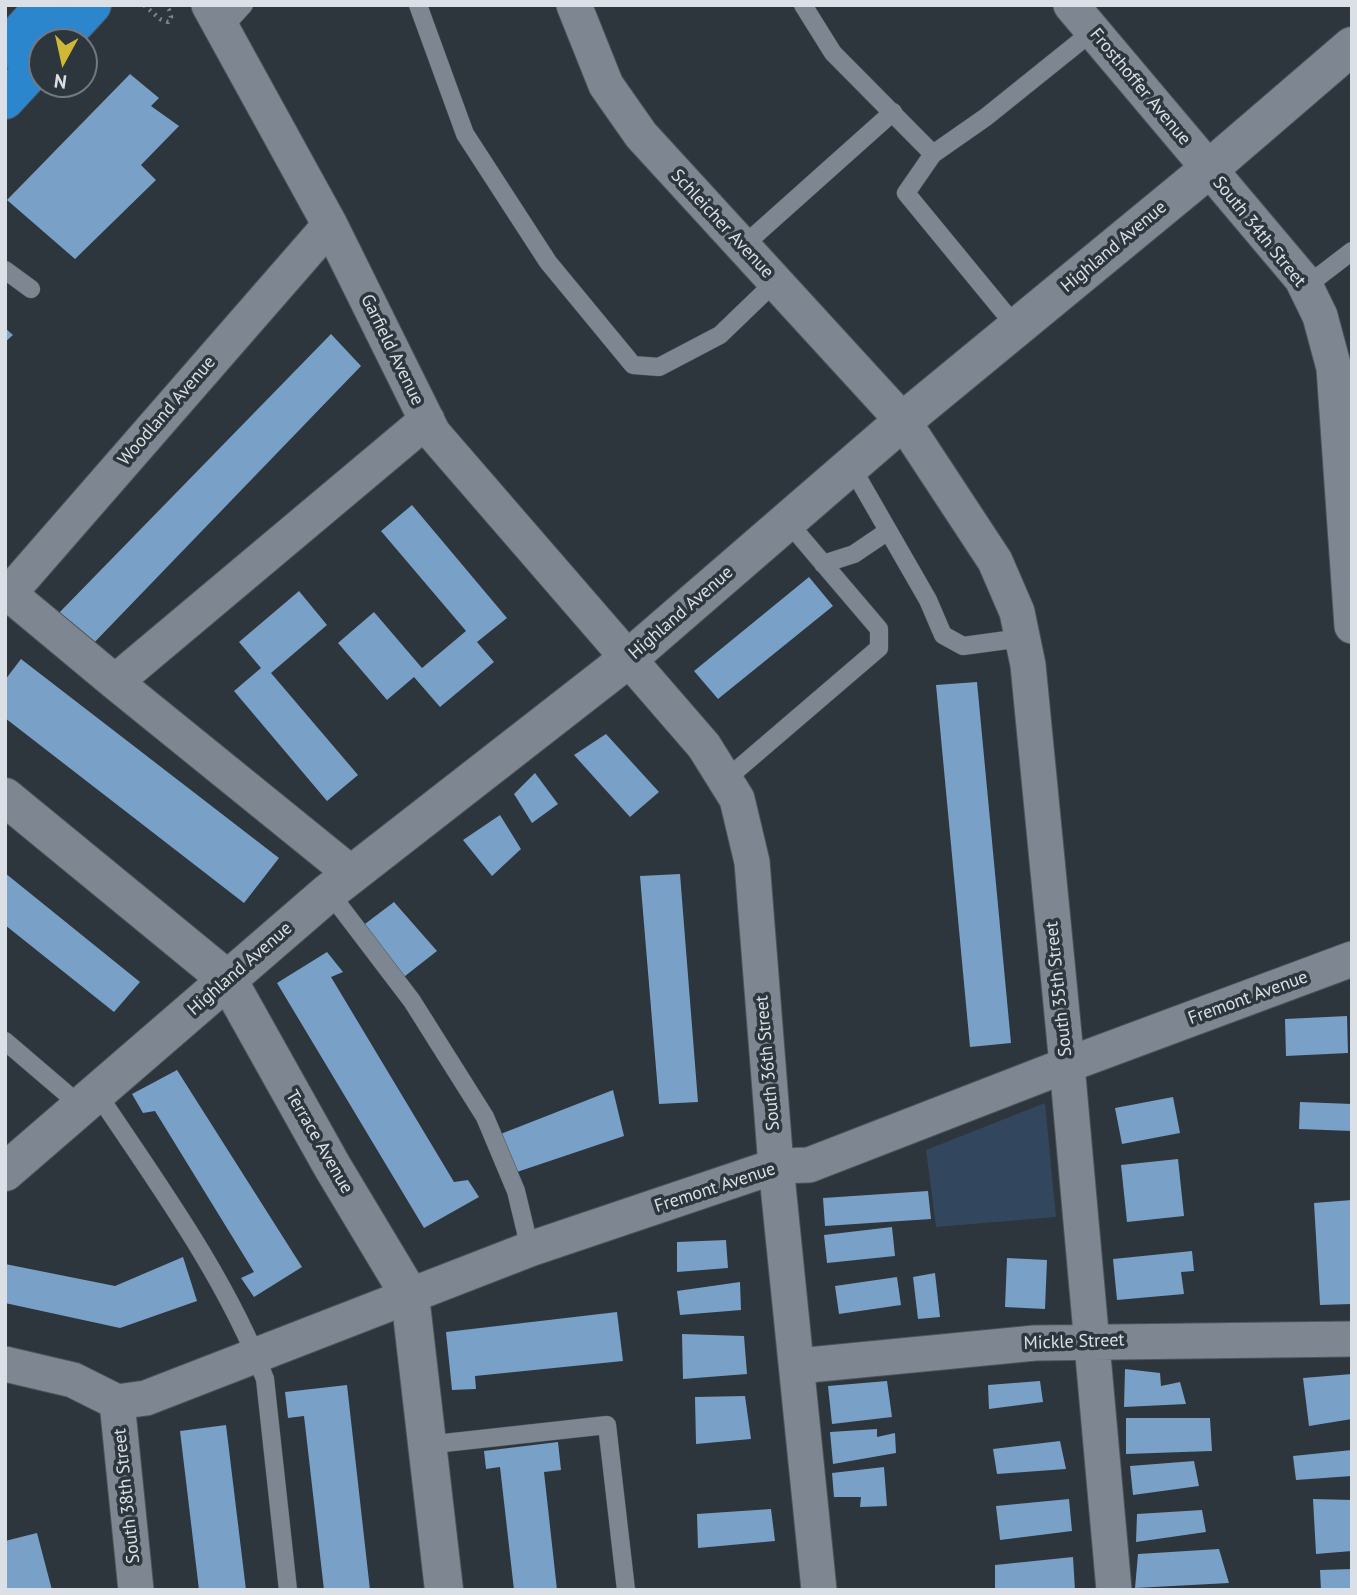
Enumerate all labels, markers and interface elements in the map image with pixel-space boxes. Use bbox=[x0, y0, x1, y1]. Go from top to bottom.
street label: Frosthoffer Avenue bbox=[1085, 24, 1195, 150]
north arrow bbox=[28, 28, 98, 98]
text: N bbox=[53, 69, 68, 95]
street label: Schleicher Avenue bbox=[666, 165, 778, 283]
street label: South 34th Street bbox=[1208, 172, 1310, 292]
street label: Highland Avenue bbox=[1057, 197, 1171, 297]
street label: Garfield Avenue bbox=[356, 291, 428, 409]
street label: Woodland Avenue bbox=[114, 352, 220, 470]
street label: Highland Avenue bbox=[624, 562, 738, 664]
street label: Highland Avenue bbox=[183, 918, 297, 1020]
street label: South 35th Street bbox=[1041, 920, 1077, 1058]
street label: Fremont Avenue bbox=[1185, 966, 1311, 1030]
street label: South 36th Street bbox=[751, 994, 785, 1132]
street label: Terrace Avenue bbox=[281, 1086, 357, 1198]
street label: Fremont Avenue bbox=[652, 1158, 778, 1218]
street label: Mickle Street bbox=[1023, 1329, 1125, 1355]
street label: South 38th Street bbox=[109, 1427, 145, 1565]

